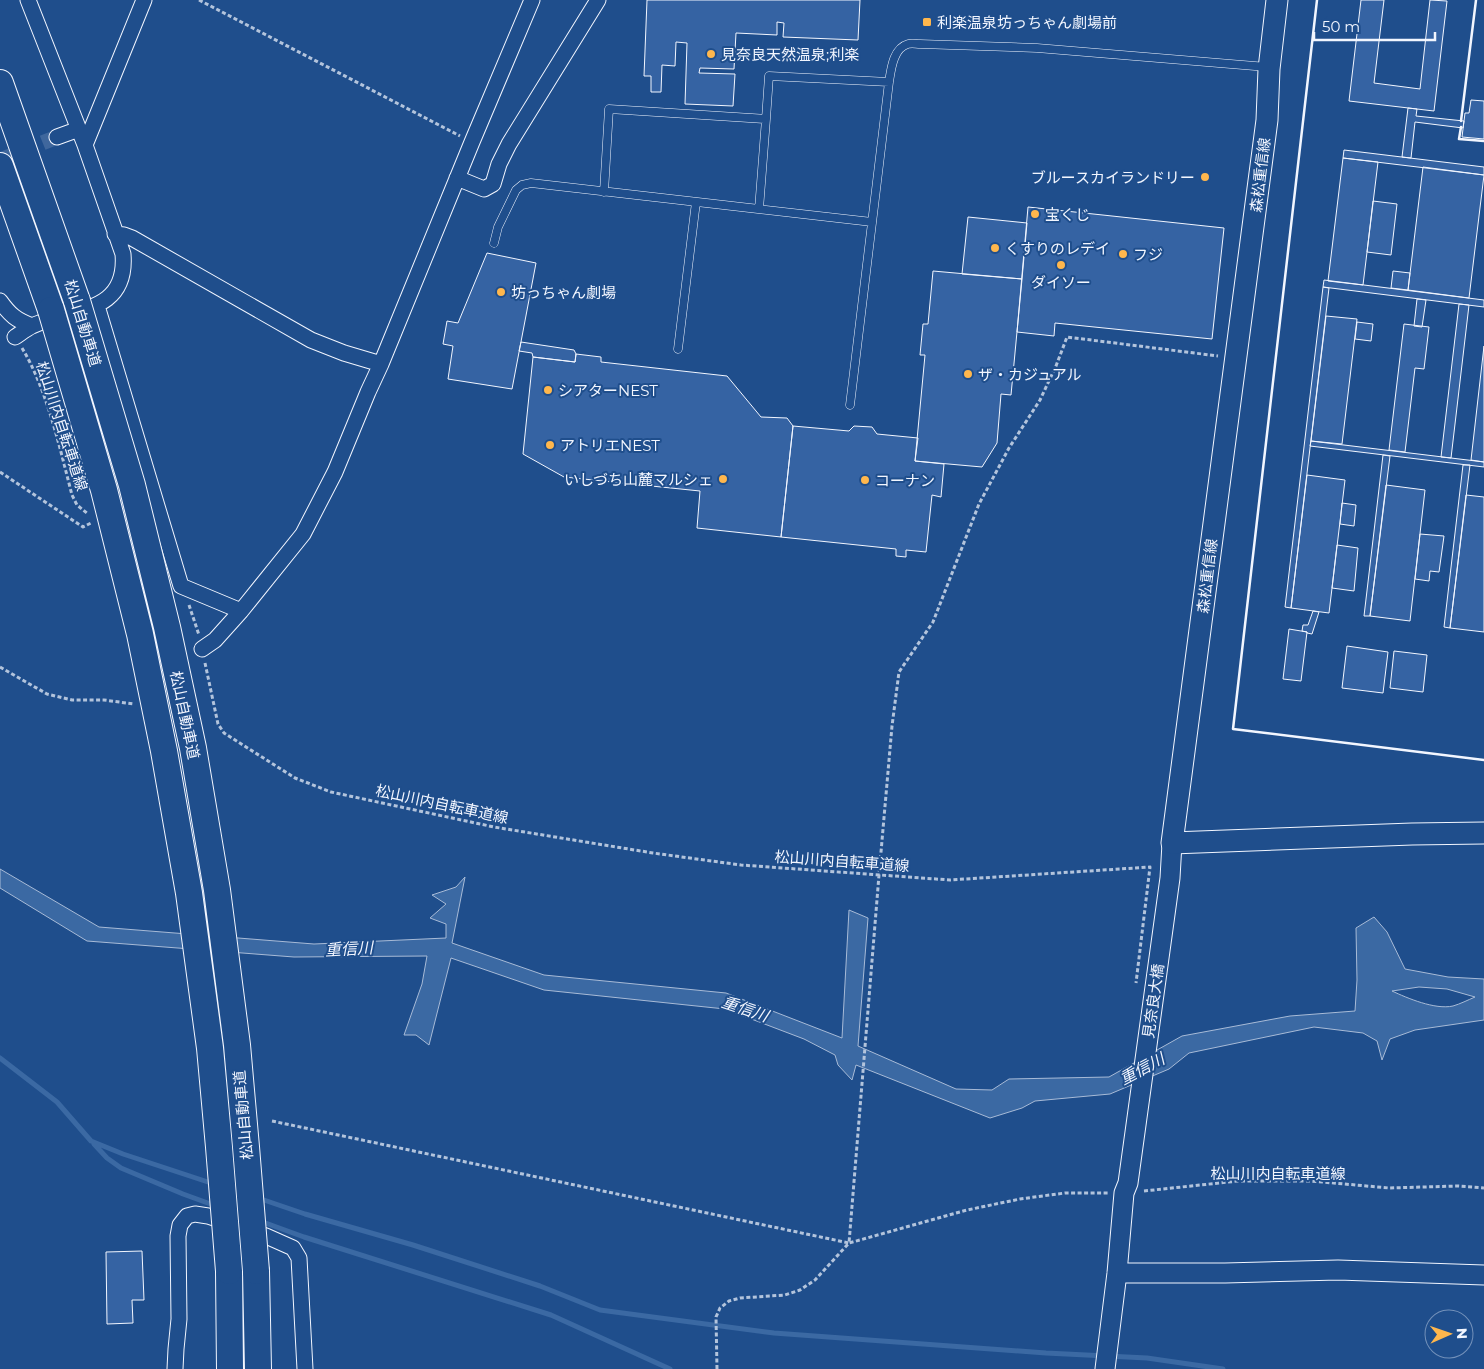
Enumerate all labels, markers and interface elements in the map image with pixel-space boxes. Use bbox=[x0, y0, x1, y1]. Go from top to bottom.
scale bar bbox=[1314, 10, 1435, 42]
place label: 利楽温泉坊っちゃん劇場前 bbox=[937, 13, 1117, 32]
marker: 利楽温泉坊っちゃん劇場前 bbox=[921, 16, 933, 28]
text: 50 m bbox=[1322, 17, 1360, 36]
place label: 見奈良天然温泉;利楽 bbox=[721, 45, 859, 64]
marker: 見奈良天然温泉;利楽 bbox=[705, 48, 717, 60]
street label: 森松重信線 bbox=[1246, 137, 1274, 213]
place label: ブルースカイランドリー bbox=[1031, 168, 1195, 187]
marker: ブルースカイランドリー bbox=[1199, 171, 1211, 183]
place label: 宝くじ bbox=[1045, 205, 1090, 224]
marker: 宝くじ bbox=[1029, 208, 1041, 220]
place label: くすりのレデイ bbox=[1005, 239, 1110, 258]
marker: くすりのレデイ bbox=[989, 242, 1001, 254]
place label: フジ bbox=[1133, 245, 1163, 264]
marker: フジ bbox=[1117, 248, 1129, 260]
marker: ダイソー bbox=[1055, 259, 1067, 271]
place label: ダイソー bbox=[1031, 273, 1091, 292]
street label: 松山自動車道 bbox=[61, 277, 105, 369]
place label: 坊っちゃん劇場 bbox=[511, 283, 616, 302]
marker: 坊っちゃん劇場 bbox=[495, 286, 507, 298]
street label: 松山川内自転車道線 bbox=[32, 359, 92, 493]
place label: ザ・カジュアル bbox=[978, 365, 1082, 384]
marker: ザ・カジュアル bbox=[962, 368, 974, 380]
place label: シアターNEST bbox=[558, 381, 658, 400]
marker: シアターNEST bbox=[542, 384, 554, 396]
place label: アトリエNEST bbox=[560, 436, 660, 455]
marker: アトリエNEST bbox=[544, 439, 556, 451]
place label: いしづち山麓マルシェ bbox=[564, 470, 713, 489]
place label: コーナン bbox=[875, 471, 935, 490]
marker: いしづち山麓マルシェ bbox=[717, 473, 729, 485]
marker: コーナン bbox=[859, 474, 871, 486]
street label: 森松重信線 bbox=[1193, 538, 1221, 614]
street label: 松山自動車道 bbox=[166, 669, 204, 761]
street label: 松山川内自転車道線 bbox=[374, 781, 510, 827]
street label: 松山川内自転車道線 bbox=[774, 847, 910, 875]
water label: 重信川 bbox=[325, 938, 375, 960]
street label: 見奈良大橋 bbox=[1138, 963, 1168, 1039]
water label: 重信川 bbox=[719, 992, 773, 1026]
water label: 重信川 bbox=[1116, 1048, 1169, 1089]
street label: 松山自動車道 bbox=[230, 1069, 256, 1161]
street label: 松山川内自転車道線 bbox=[1210, 1164, 1346, 1183]
north arrow bbox=[1424, 1309, 1474, 1359]
text: N bbox=[1453, 1328, 1471, 1340]

